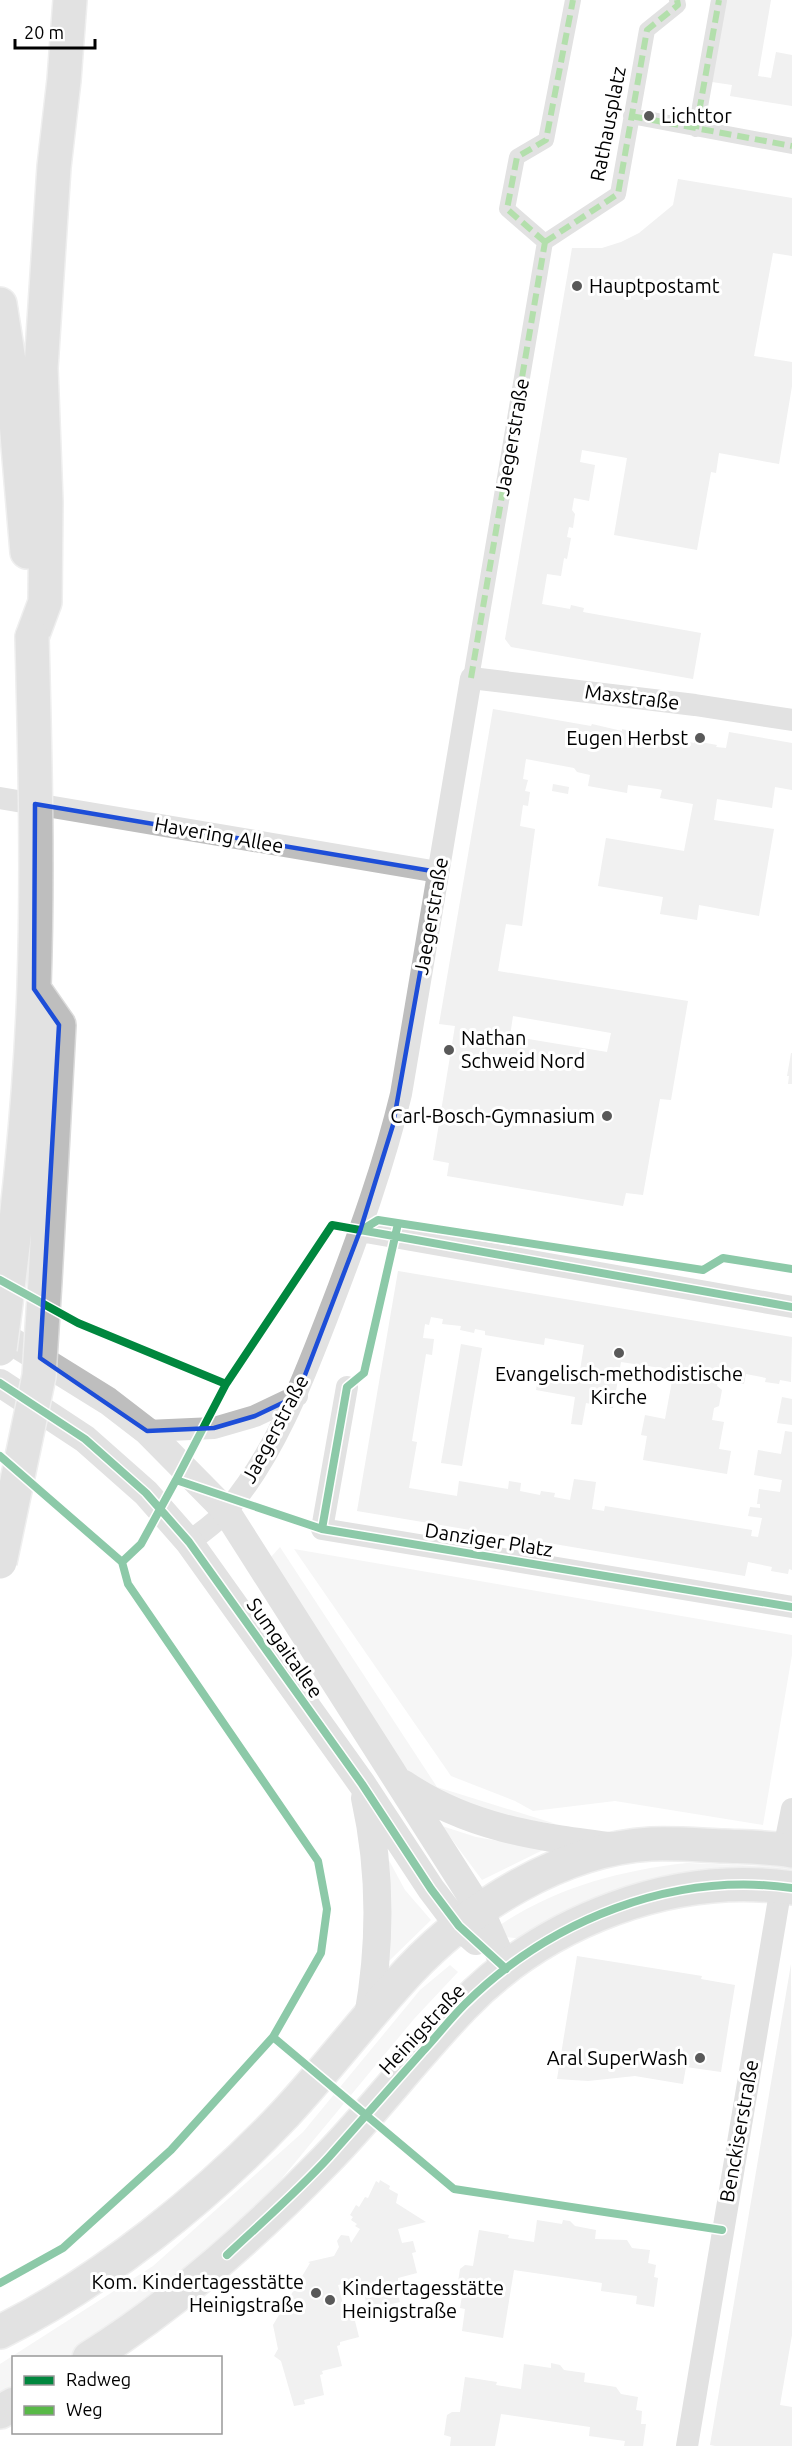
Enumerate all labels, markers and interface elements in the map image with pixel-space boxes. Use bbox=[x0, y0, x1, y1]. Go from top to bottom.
scale bar bbox=[15, 12, 94, 50]
text: 20 m bbox=[24, 22, 64, 42]
street label: Rathausplatz bbox=[585, 64, 630, 183]
place label: Lichttor bbox=[661, 104, 732, 127]
marker: Lichttor bbox=[642, 109, 656, 123]
place label: Hauptpostamt bbox=[589, 274, 720, 297]
marker: Hauptpostamt bbox=[570, 279, 584, 293]
street label: Jaegerstraße bbox=[490, 376, 533, 497]
street label: Maxstraße bbox=[583, 679, 681, 714]
place label: Eugen Herbst bbox=[566, 726, 688, 749]
marker: Eugen Herbst bbox=[693, 731, 707, 745]
street label: Havering Allee bbox=[153, 812, 285, 857]
street label: Jaegerstraße bbox=[409, 855, 452, 976]
place label: Nathan Schweid Nord bbox=[461, 1026, 585, 1072]
marker: Nathan Schweid Nord bbox=[442, 1043, 456, 1057]
place label: Carl-Bosch-Gymnasium bbox=[390, 1104, 595, 1127]
marker: Carl-Bosch-Gymnasium bbox=[600, 1109, 614, 1123]
marker: Evangelisch-methodistische Kirche bbox=[612, 1346, 626, 1360]
place label: Evangelisch-methodistische Kirche bbox=[495, 1362, 743, 1408]
street label: Jaegerstraße bbox=[237, 1371, 313, 1487]
street label: Danziger Platz bbox=[423, 1518, 555, 1561]
street label: Sumgaitallee bbox=[243, 1593, 328, 1702]
street label: Heinigstraße bbox=[374, 1979, 469, 2079]
place label: Aral SuperWash bbox=[547, 2046, 688, 2069]
marker: Aral SuperWash bbox=[693, 2051, 707, 2065]
street label: Benckiserstraße bbox=[715, 2058, 762, 2204]
place label: Kom. Kindertagesstätte Heinigstraße bbox=[92, 2270, 304, 2316]
place label: Kindertagesstätte Heinigstraße bbox=[342, 2276, 504, 2322]
marker: Kom. Kindertagesstätte Heinigstraße bbox=[309, 2286, 323, 2300]
marker: Kindertagesstätte Heinigstraße bbox=[323, 2293, 337, 2307]
legend bbox=[12, 2356, 222, 2434]
text: Radweg bbox=[66, 2369, 131, 2389]
text: Weg bbox=[66, 2399, 103, 2419]

